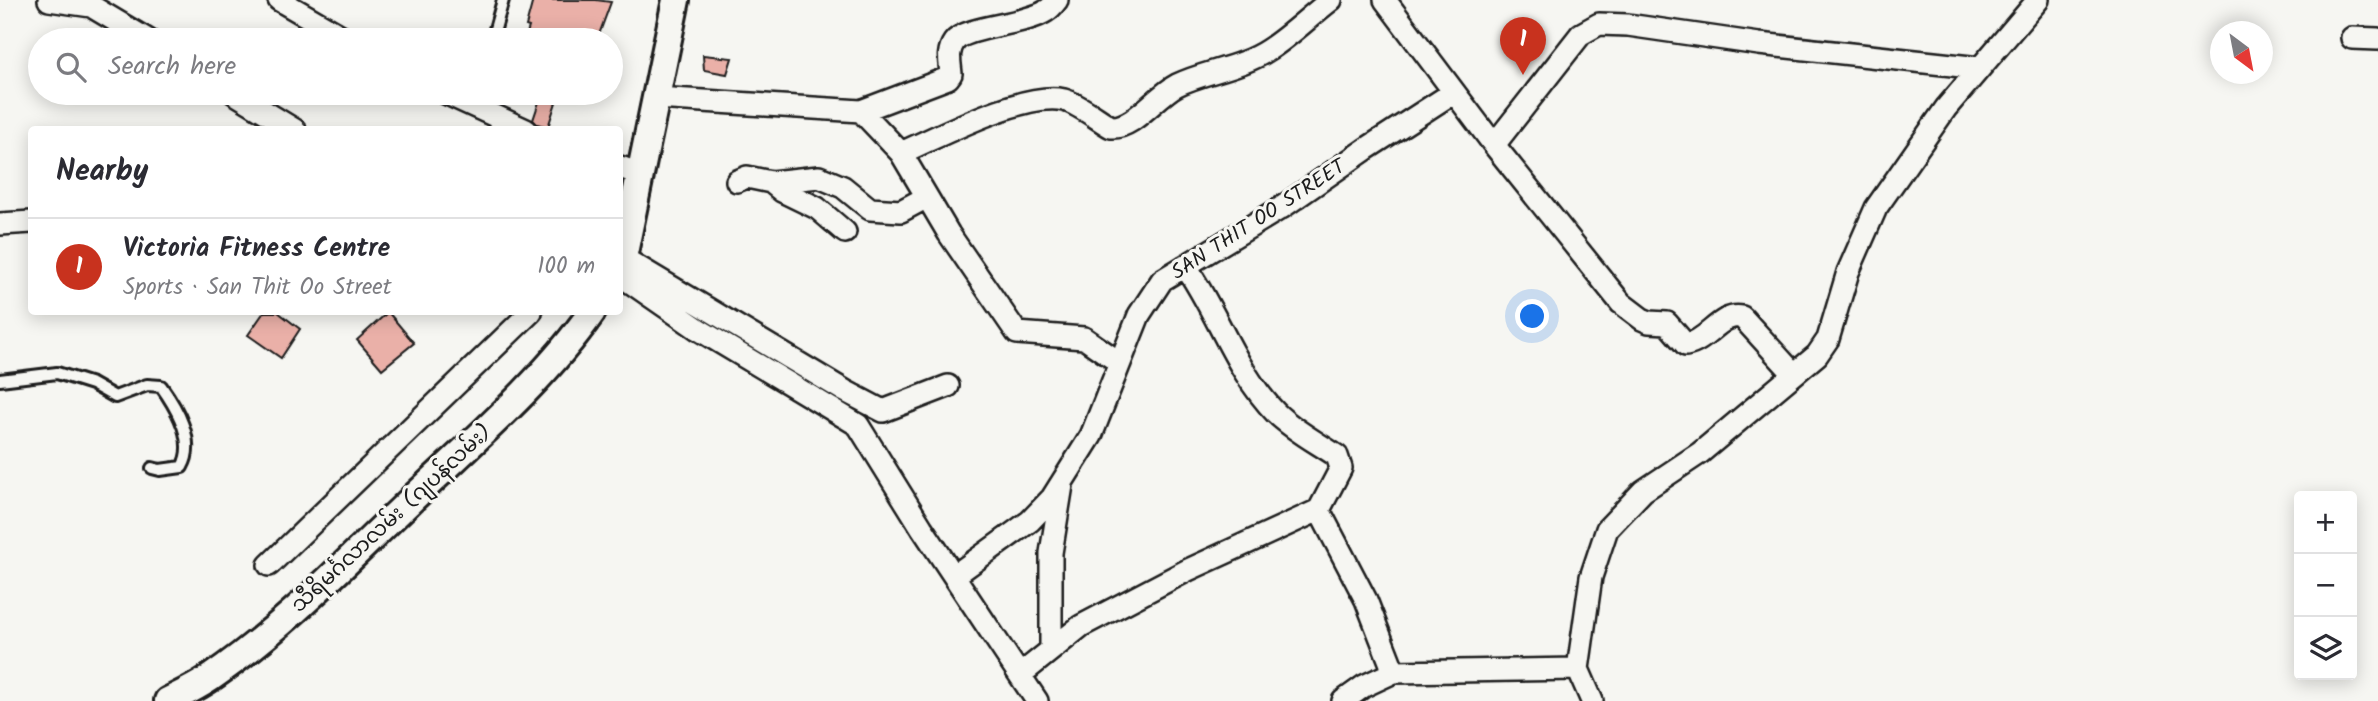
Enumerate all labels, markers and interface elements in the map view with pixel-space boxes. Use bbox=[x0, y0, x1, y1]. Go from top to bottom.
pin: 1 bbox=[1500, 17, 1546, 75]
north arrow bbox=[2210, 21, 2273, 84]
search box bbox=[28, 28, 623, 105]
text: Search here bbox=[108, 46, 236, 88]
icon: search bbox=[52, 48, 90, 86]
text: Nearby bbox=[56, 148, 148, 196]
street label: SAN THIT OO STREET bbox=[1165, 150, 1354, 289]
text: Victoria Fitness Centre bbox=[123, 228, 390, 270]
text: 1 bbox=[76, 249, 82, 285]
text: 100 m bbox=[537, 249, 595, 285]
text: Sports · San Thit Oo Street bbox=[123, 270, 392, 306]
your location bbox=[1515, 299, 1549, 333]
street label: သီရိမင်္ဂလာလမ်း (ဂျပန်လမ်း) bbox=[283, 416, 500, 621]
map controls bbox=[2294, 491, 2357, 680]
button: + bbox=[2294, 491, 2357, 554]
button: − bbox=[2294, 554, 2357, 617]
button: layers bbox=[2294, 617, 2357, 680]

